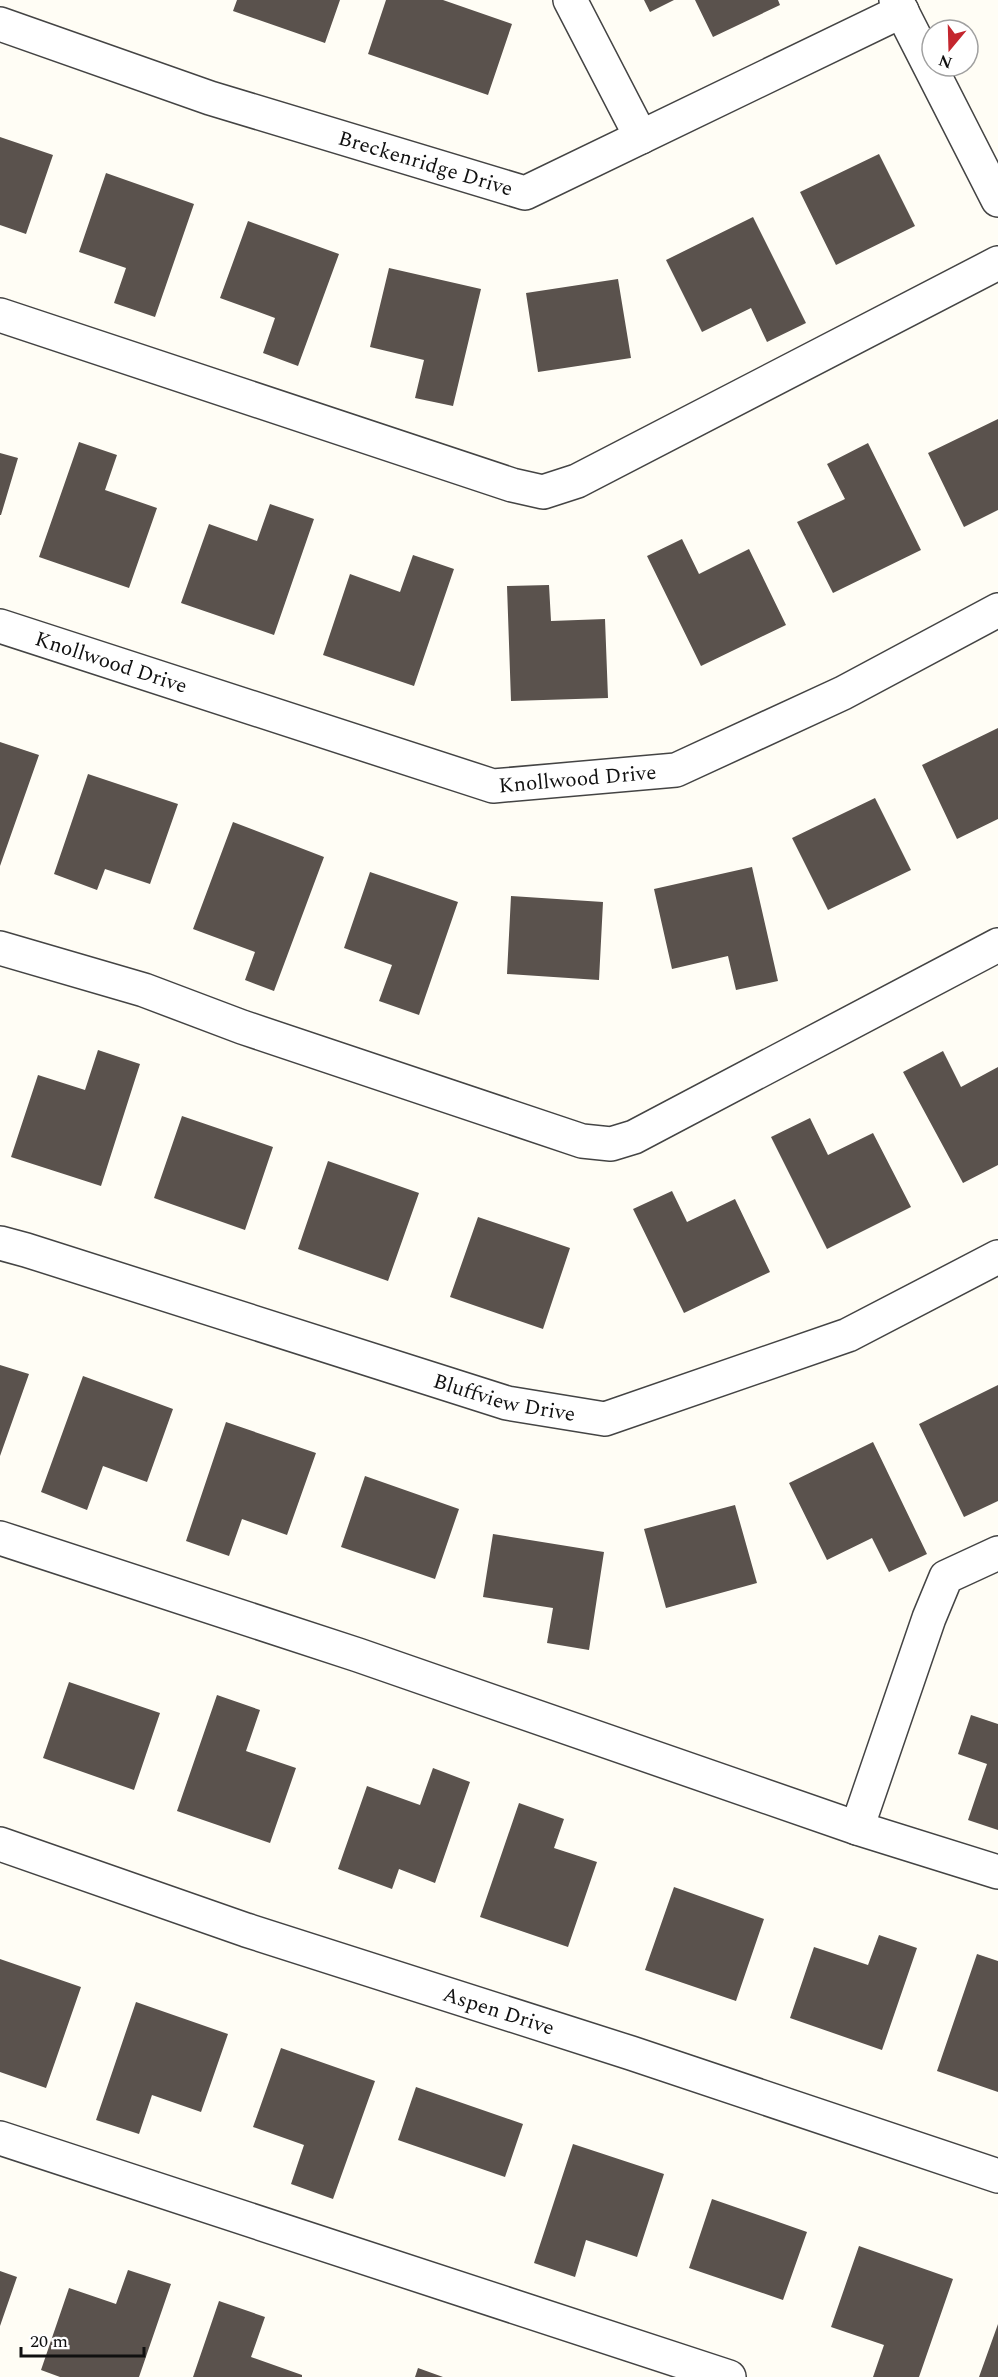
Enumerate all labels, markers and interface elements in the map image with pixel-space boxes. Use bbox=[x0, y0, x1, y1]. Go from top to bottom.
north arrow bbox=[920, 18, 980, 78]
text: N bbox=[935, 48, 956, 75]
street label: Breckenridge Drive bbox=[334, 123, 517, 205]
street label: Knollwood Drive bbox=[31, 623, 191, 703]
street label: Knollwood Drive bbox=[497, 757, 658, 802]
street label: Bluffview Drive bbox=[429, 1366, 578, 1431]
street label: Aspen Drive bbox=[439, 1979, 559, 2045]
scale bar bbox=[21, 2320, 144, 2358]
text: 20 m bbox=[30, 2328, 68, 2355]

